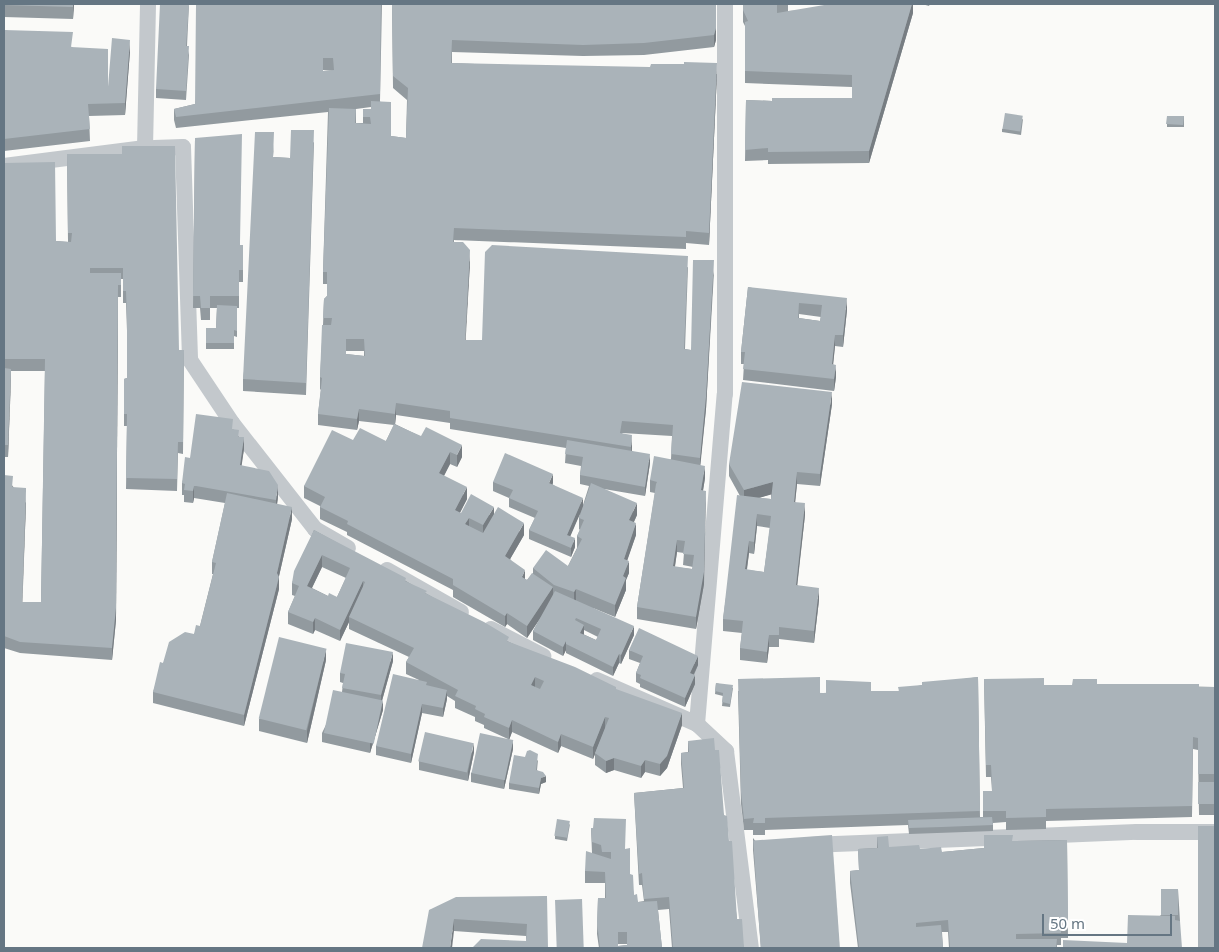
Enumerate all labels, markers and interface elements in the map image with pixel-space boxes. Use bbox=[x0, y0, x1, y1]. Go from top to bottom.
scale bar bbox=[1044, 904, 1174, 936]
text: 50 m bbox=[1050, 913, 1085, 933]

